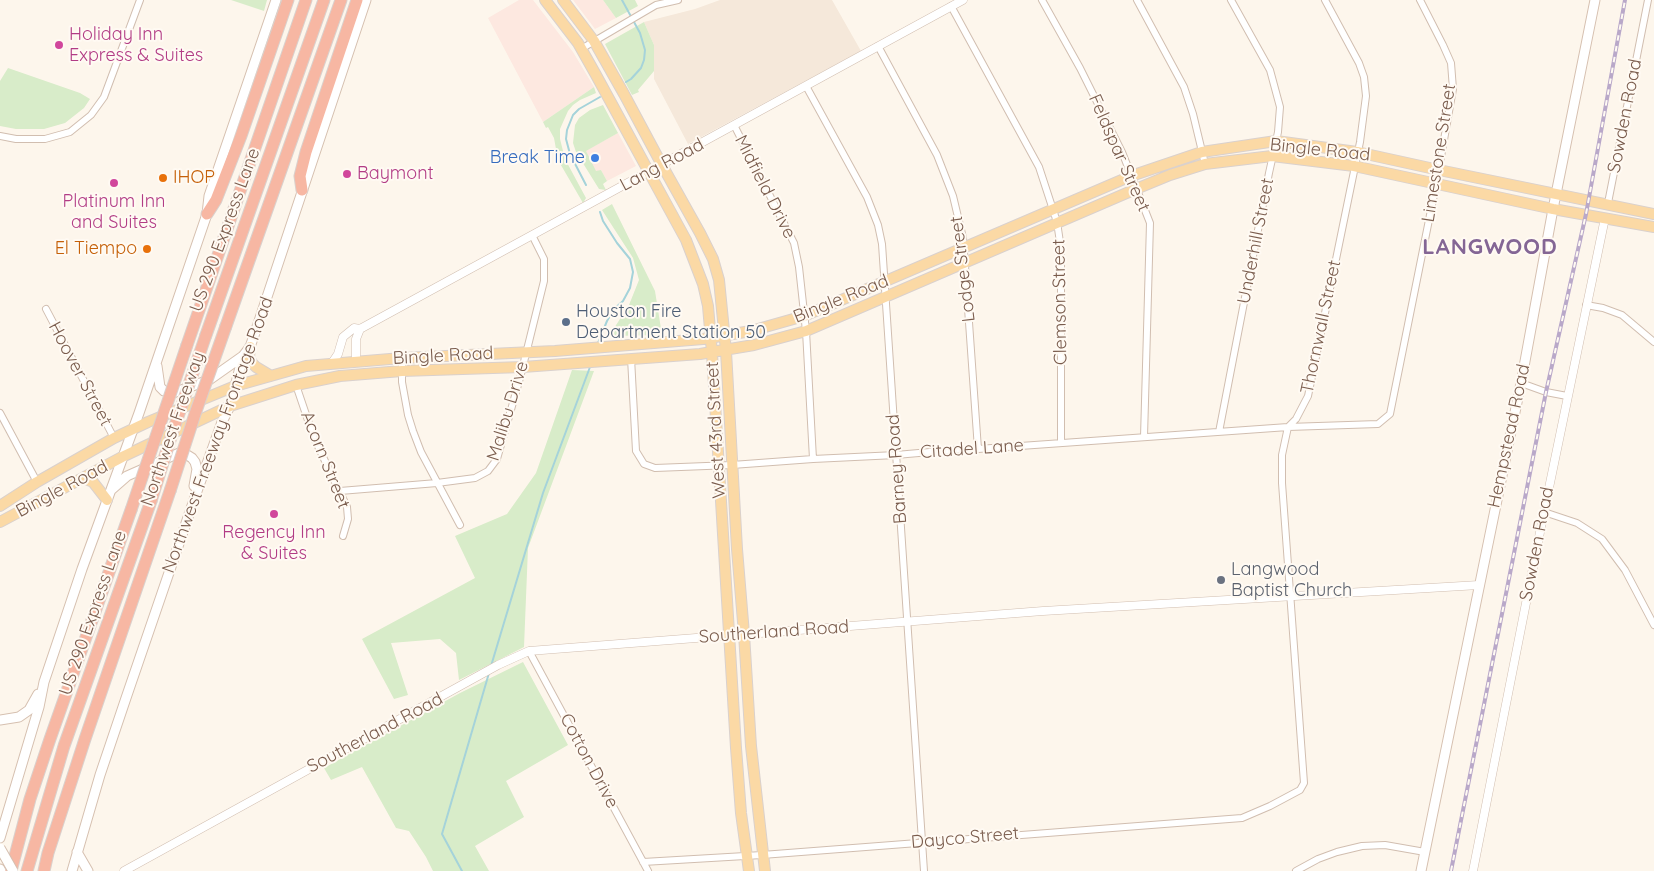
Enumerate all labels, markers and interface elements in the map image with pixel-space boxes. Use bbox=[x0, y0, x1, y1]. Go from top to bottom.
place label: Holiday Inn Express & Suites bbox=[69, 24, 203, 66]
marker: Holiday Inn Express & Suites bbox=[53, 39, 65, 51]
street label: Sowden Road bbox=[1603, 57, 1647, 175]
street label: Limestone Street bbox=[1417, 82, 1461, 224]
street label: Feldspar Street bbox=[1083, 91, 1155, 215]
street label: Midfield Drive bbox=[730, 132, 800, 242]
street label: Lang Road bbox=[616, 134, 708, 196]
street label: Bingle Road bbox=[1269, 134, 1371, 166]
street label: US 290 Express Lane bbox=[185, 145, 265, 315]
place label: Break Time bbox=[490, 147, 585, 169]
marker: Break Time bbox=[589, 152, 601, 164]
place label: Baymont bbox=[357, 163, 434, 185]
place label: IHOP bbox=[173, 167, 215, 189]
marker: Baymont bbox=[341, 168, 353, 180]
marker: IHOP bbox=[157, 172, 169, 184]
street label: Underhill Street bbox=[1233, 176, 1279, 306]
marker: Platinum Inn and Suites bbox=[108, 177, 120, 189]
place label: Platinum Inn and Suites bbox=[62, 191, 166, 233]
street label: Lodge Street bbox=[946, 215, 980, 323]
district label: LANGWOOD bbox=[1421, 234, 1559, 260]
place label: El Tiempo bbox=[55, 238, 137, 260]
street label: Clemson Street bbox=[1048, 239, 1072, 365]
marker: El Tiempo bbox=[141, 243, 153, 255]
street label: Thornwall Street bbox=[1296, 258, 1346, 396]
street label: Bingle Road bbox=[790, 270, 892, 328]
street label: Northwest Freeway Frontage Road bbox=[158, 294, 278, 576]
place label: Houston Fire Department Station 50 bbox=[576, 301, 766, 344]
marker: Houston Fire Department Station 50 bbox=[560, 316, 572, 328]
street label: Hoover Street bbox=[43, 318, 117, 430]
street label: Bingle Road bbox=[392, 343, 494, 369]
street label: Northwest Freeway bbox=[136, 349, 210, 509]
street label: Malibu Drive bbox=[483, 359, 533, 463]
street label: West 43rd Street bbox=[702, 361, 730, 499]
street label: Hempstead Road bbox=[1483, 362, 1535, 510]
street label: Acorn Street bbox=[296, 408, 354, 512]
street label: Barney Road bbox=[882, 413, 912, 525]
street label: Citadel Lane bbox=[919, 435, 1025, 463]
street label: Bingle Road bbox=[12, 456, 112, 522]
street label: Sowden Road bbox=[1515, 485, 1559, 603]
marker: Regency Inn & Suites bbox=[268, 508, 280, 520]
place label: Regency Inn & Suites bbox=[222, 522, 326, 564]
street label: US 290 Express Lane bbox=[55, 528, 131, 698]
place label: Langwood Baptist Church bbox=[1231, 559, 1352, 602]
marker: Langwood Baptist Church bbox=[1215, 574, 1227, 586]
street label: Southerland Road bbox=[698, 616, 850, 648]
street label: Southerland Road bbox=[303, 688, 447, 778]
street label: Cotton Drive bbox=[555, 710, 623, 812]
street label: Dayco Street bbox=[910, 823, 1020, 853]

